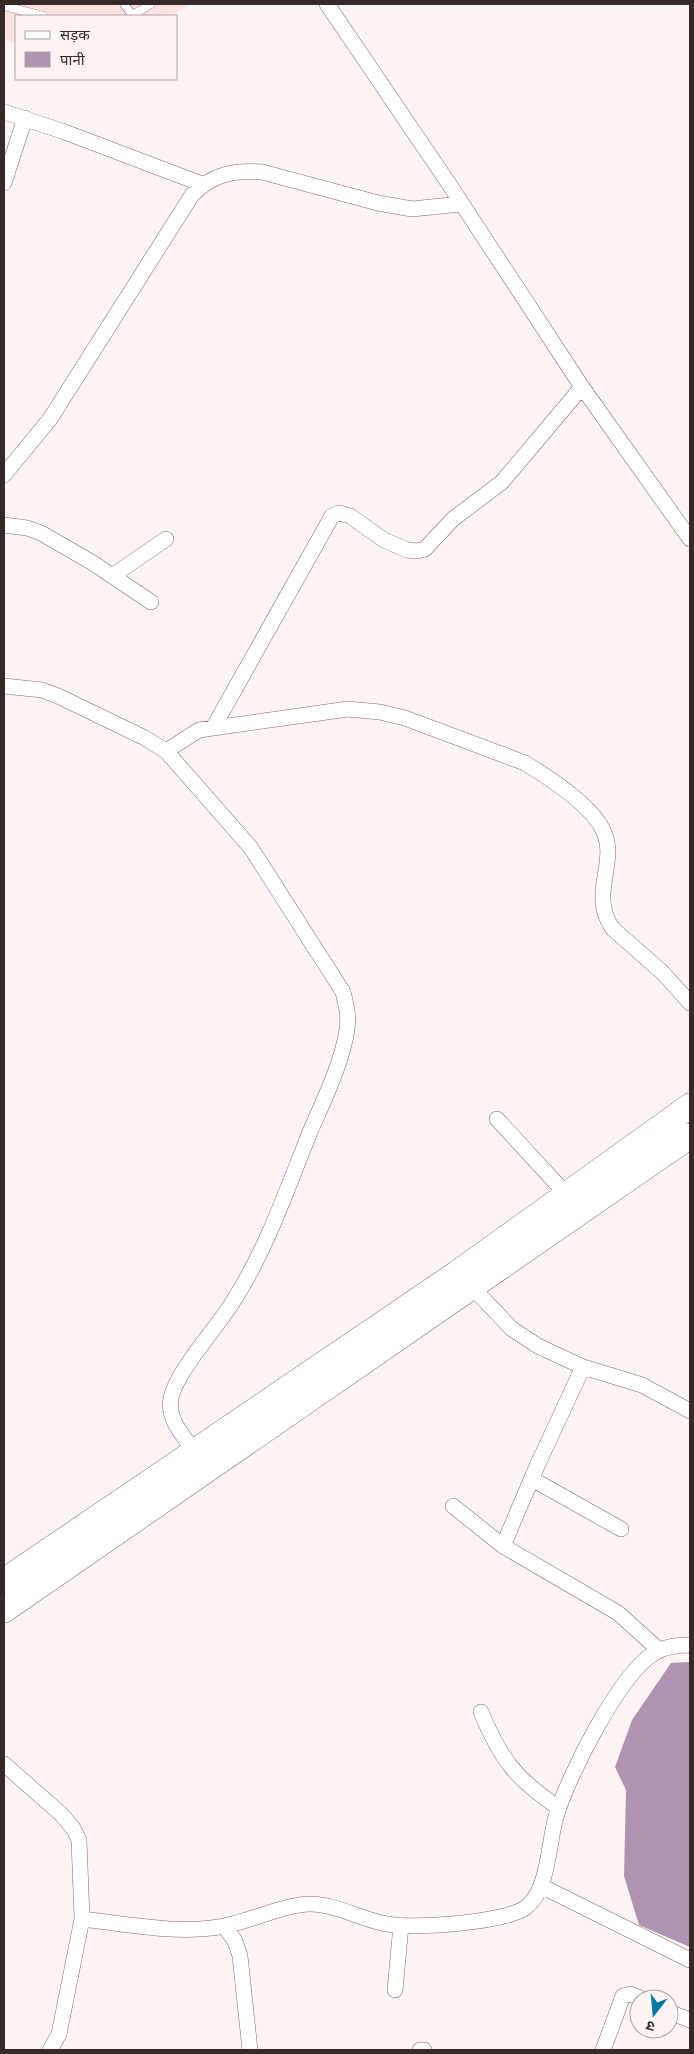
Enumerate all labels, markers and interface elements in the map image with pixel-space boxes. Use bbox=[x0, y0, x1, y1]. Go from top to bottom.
legend bbox=[15, 15, 178, 80]
text: सड़क bbox=[60, 26, 90, 44]
text: पानी bbox=[60, 51, 86, 69]
north arrow bbox=[629, 1989, 679, 2039]
text: उ bbox=[644, 2016, 657, 2035]

